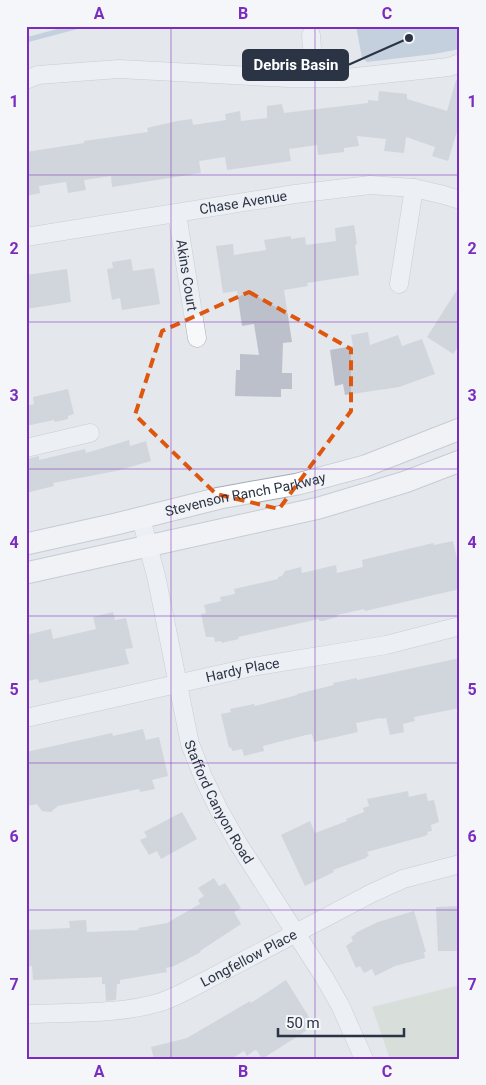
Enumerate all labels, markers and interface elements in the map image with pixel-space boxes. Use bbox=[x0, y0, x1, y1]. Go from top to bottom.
text: A bbox=[94, 4, 105, 23]
text: B bbox=[238, 4, 248, 23]
text: C bbox=[382, 4, 392, 23]
callout: Debris Basin bbox=[243, 50, 348, 80]
text: Debris Basin bbox=[254, 56, 338, 74]
text: 1 bbox=[9, 92, 19, 111]
text: 1 bbox=[467, 92, 477, 111]
street label: Chase Avenue bbox=[198, 187, 288, 217]
street label: Akins Court bbox=[173, 238, 201, 313]
text: 2 bbox=[9, 239, 19, 258]
text: 2 bbox=[467, 239, 477, 258]
text: 3 bbox=[9, 386, 19, 405]
text: 3 bbox=[467, 386, 477, 405]
street label: Stevenson Ranch Parkway bbox=[163, 469, 328, 519]
text: 4 bbox=[9, 533, 19, 552]
text: 4 bbox=[467, 533, 477, 552]
street label: Hardy Place bbox=[204, 655, 281, 685]
text: 5 bbox=[9, 680, 19, 699]
text: 5 bbox=[467, 680, 477, 699]
street label: Stafford Canyon Road bbox=[181, 738, 257, 867]
text: 6 bbox=[9, 827, 19, 846]
text: 6 bbox=[467, 827, 477, 846]
street label: Longfellow Place bbox=[198, 926, 300, 990]
text: 7 bbox=[9, 975, 19, 994]
text: 7 bbox=[467, 975, 477, 994]
scale bar bbox=[278, 1005, 405, 1037]
text: 50 m bbox=[286, 1014, 320, 1032]
text: A bbox=[94, 1062, 105, 1081]
text: B bbox=[238, 1062, 248, 1081]
text: C bbox=[382, 1062, 392, 1081]

